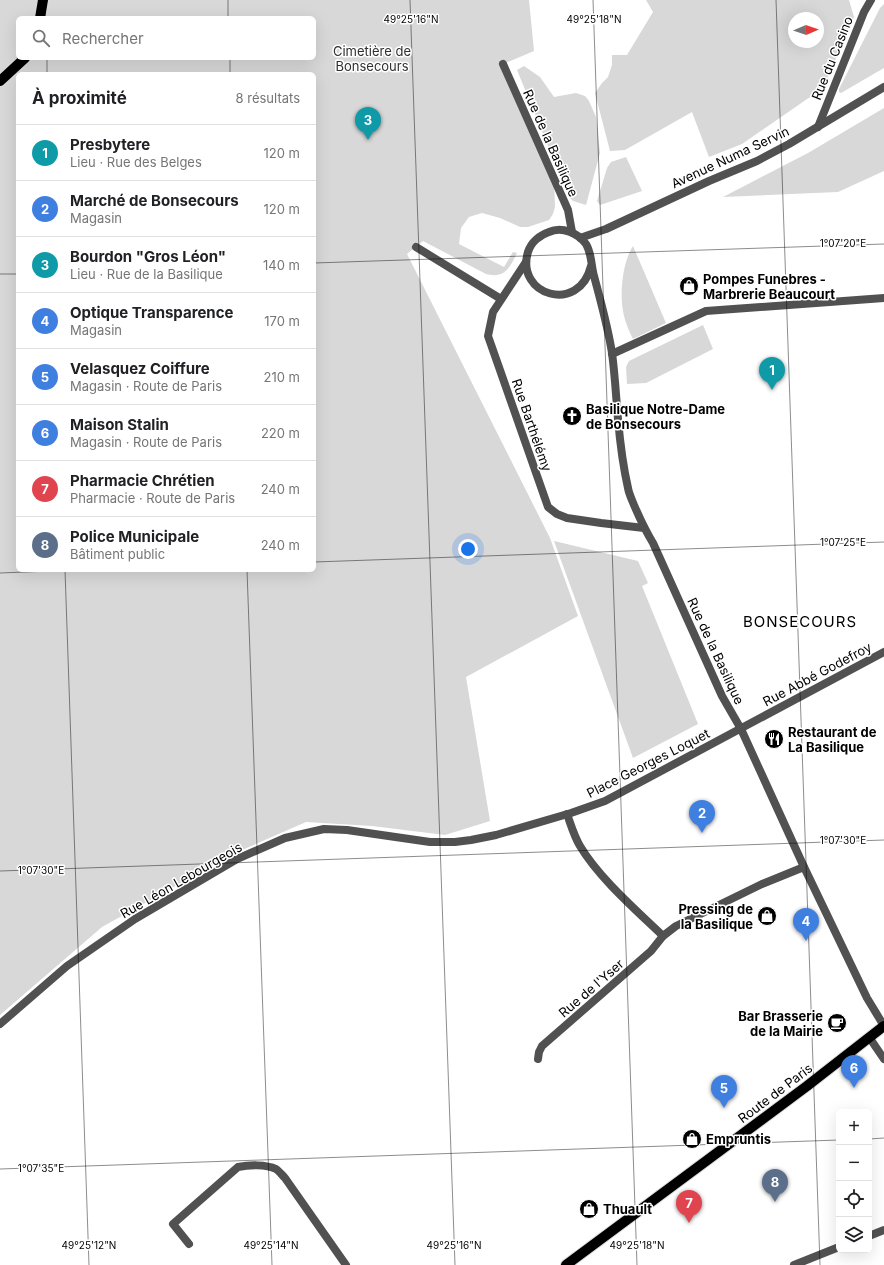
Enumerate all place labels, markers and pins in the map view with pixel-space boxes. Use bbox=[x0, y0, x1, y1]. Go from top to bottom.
pin: 3 bbox=[355, 107, 381, 140]
place label: Pompes Funebres - Marbrerie Beaucourt bbox=[703, 271, 835, 302]
shop icon: Pompes Funebres - Marbrerie Beaucourt bbox=[678, 275, 700, 297]
pin: 1 bbox=[759, 357, 785, 390]
place label: Basilique Notre-Dame de Bonsecours bbox=[586, 401, 725, 432]
church icon: Basilique Notre-Dame de Bonsecours bbox=[561, 405, 583, 427]
place label: Restaurant de La Basilique bbox=[788, 724, 877, 755]
restaurant icon: Restaurant de La Basilique bbox=[763, 728, 785, 750]
pin: 2 bbox=[689, 800, 715, 833]
place label: Pressing de la Basilique bbox=[678, 901, 753, 932]
shop icon: Pressing de la Basilique bbox=[756, 905, 778, 927]
pin: 4 bbox=[793, 908, 819, 941]
place label: Bar Brasserie de la Mairie bbox=[738, 1008, 823, 1039]
cafe icon: Bar Brasserie de la Mairie bbox=[826, 1012, 848, 1034]
pin: 6 bbox=[841, 1055, 867, 1088]
pin: 5 bbox=[711, 1075, 737, 1108]
shop icon: Empruntis bbox=[681, 1128, 703, 1150]
place label: Empruntis bbox=[706, 1131, 771, 1147]
pin: 8 bbox=[762, 1169, 788, 1202]
pin: 7 bbox=[676, 1190, 702, 1223]
shop icon: Thuault bbox=[578, 1198, 600, 1220]
place label: Thuault bbox=[603, 1201, 652, 1217]

